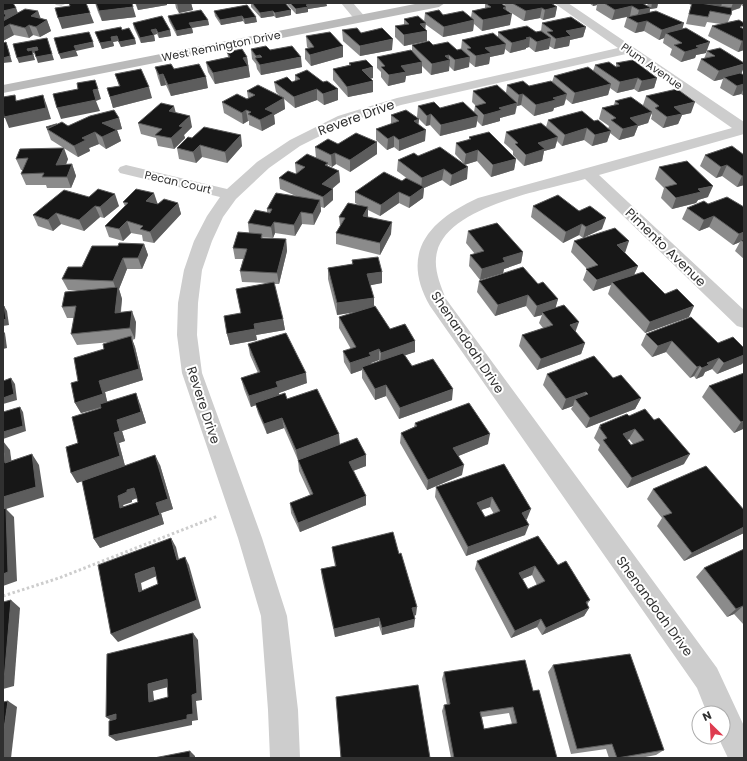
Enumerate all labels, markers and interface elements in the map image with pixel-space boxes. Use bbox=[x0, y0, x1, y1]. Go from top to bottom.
street label: West Remington Drive bbox=[160, 27, 282, 65]
street label: Plum Avenue bbox=[618, 39, 686, 93]
street label: Revere Drive bbox=[315, 95, 397, 140]
street label: Pecan Court bbox=[143, 167, 213, 197]
street label: Pimento Avenue bbox=[621, 204, 710, 291]
street label: Shenandoah Drive bbox=[426, 287, 509, 397]
street label: Revere Drive bbox=[182, 364, 225, 446]
street label: Shenandoah Drive bbox=[612, 552, 697, 660]
north arrow bbox=[691, 705, 731, 745]
text: N bbox=[700, 707, 714, 725]

